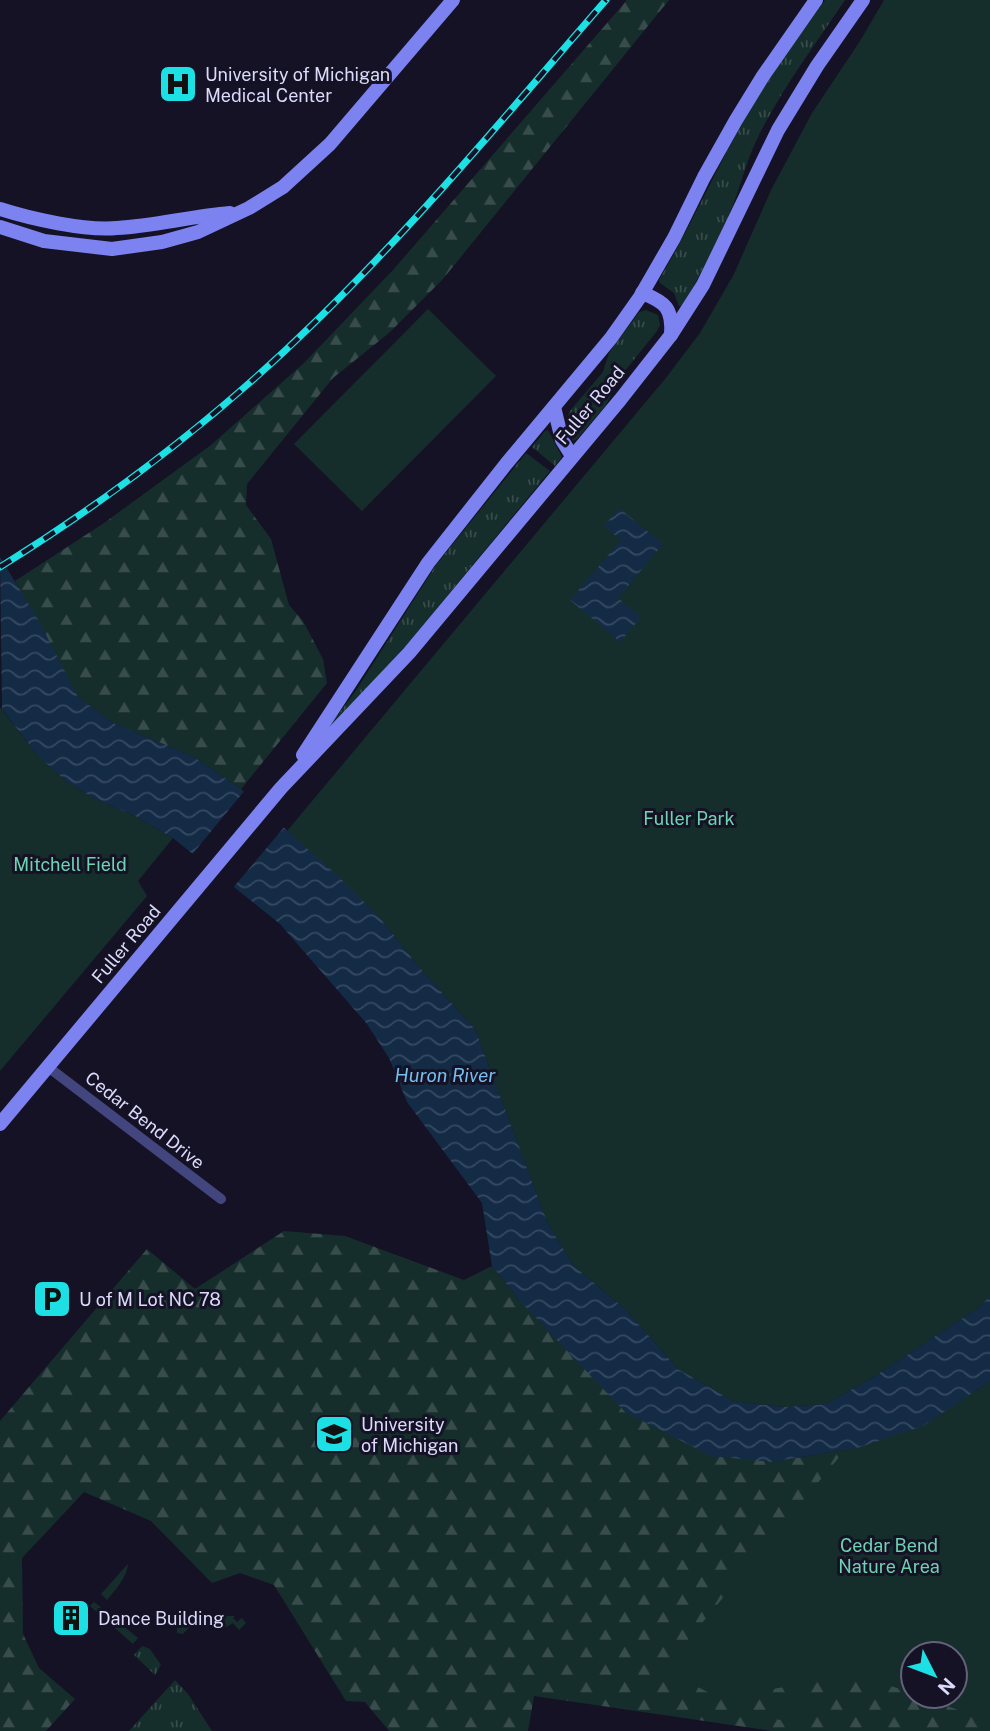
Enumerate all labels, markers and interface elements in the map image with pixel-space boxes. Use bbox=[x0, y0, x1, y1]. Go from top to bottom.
hospital icon: University of Michigan Medical Center bbox=[157, 63, 199, 105]
place label: University of Michigan Medical Center bbox=[205, 64, 390, 106]
street label: Fuller Road bbox=[551, 362, 629, 448]
park label: Fuller Park bbox=[643, 808, 735, 829]
park label: Mitchell Field bbox=[13, 854, 127, 875]
street label: Fuller Road bbox=[87, 901, 165, 987]
water label: Huron River bbox=[395, 1064, 496, 1086]
street label: Cedar Bend Drive bbox=[81, 1067, 209, 1173]
parking icon: U of M Lot NC 78 bbox=[31, 1278, 73, 1320]
place label: U of M Lot NC 78 bbox=[79, 1289, 221, 1310]
school or university icon: University of Michigan bbox=[313, 1413, 355, 1455]
place label: University of Michigan bbox=[361, 1414, 458, 1456]
park label: Cedar Bend Nature Area bbox=[838, 1535, 940, 1577]
building icon: Dance Building bbox=[50, 1597, 92, 1639]
place label: Dance Building bbox=[98, 1608, 224, 1629]
north arrow bbox=[899, 1640, 969, 1710]
text: N bbox=[933, 1673, 960, 1699]

